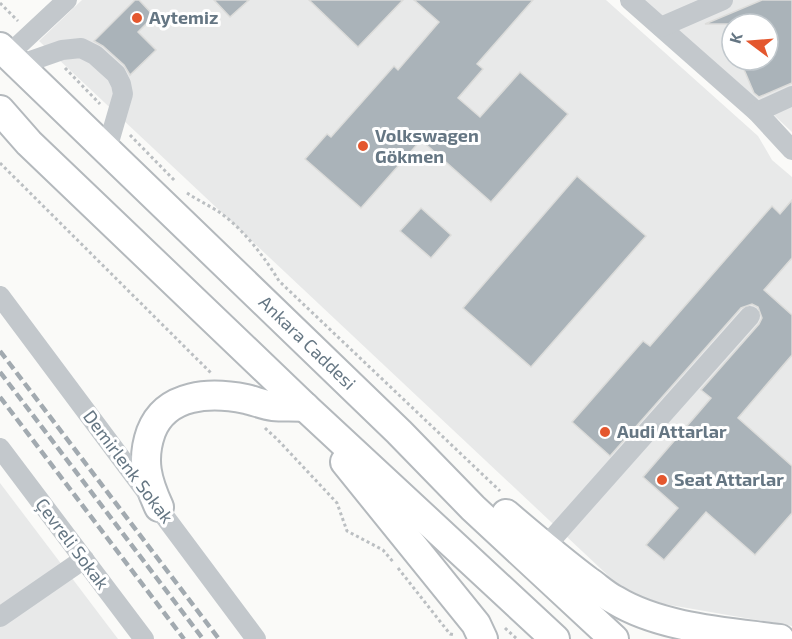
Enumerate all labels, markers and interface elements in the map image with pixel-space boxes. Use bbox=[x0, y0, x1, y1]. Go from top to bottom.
place label: Aytemiz bbox=[149, 6, 218, 28]
marker: Aytemiz bbox=[130, 11, 144, 25]
north arrow bbox=[720, 12, 780, 72]
text: K bbox=[725, 29, 746, 45]
place label: Volkswagen Gökmen bbox=[375, 124, 479, 167]
marker: Volkswagen Gökmen bbox=[356, 139, 370, 153]
street label: Ankara Caddesi bbox=[255, 291, 361, 394]
street label: Demirlenk Sokak bbox=[79, 405, 179, 527]
place label: Audi Attarlar bbox=[617, 420, 727, 442]
marker: Audi Attarlar bbox=[598, 425, 612, 439]
place label: Seat Attarlar bbox=[674, 468, 784, 490]
marker: Seat Attarlar bbox=[655, 473, 669, 487]
street label: Çevreli Sokak bbox=[31, 493, 114, 594]

